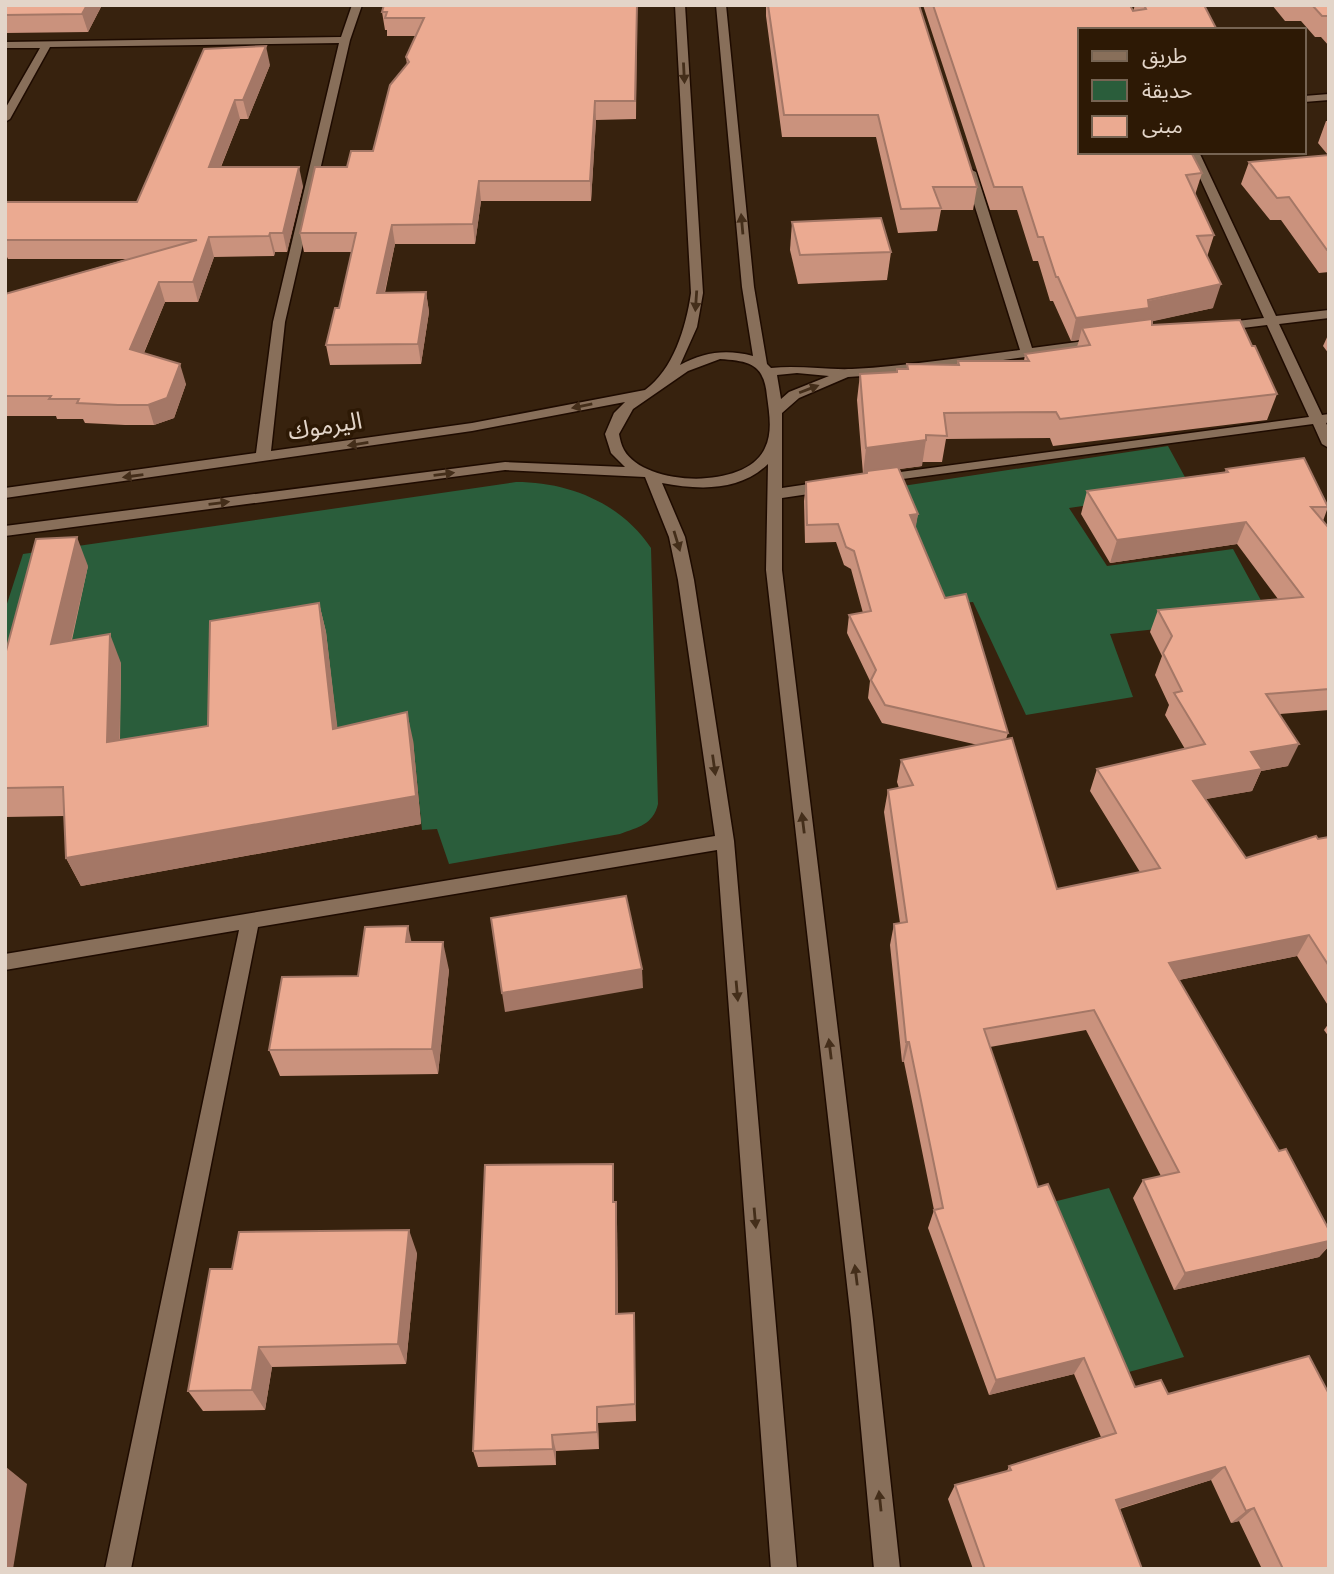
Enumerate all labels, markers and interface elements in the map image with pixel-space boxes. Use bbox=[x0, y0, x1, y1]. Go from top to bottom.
legend bbox=[1078, 28, 1306, 154]
text: طريق bbox=[1142, 41, 1187, 69]
one-way arrow bbox=[679, 63, 690, 85]
text: حديقة bbox=[1142, 76, 1192, 104]
text: مبنى bbox=[1142, 111, 1183, 139]
one-way arrow bbox=[736, 213, 747, 235]
one-way arrow bbox=[690, 290, 701, 312]
one-way arrow bbox=[799, 383, 820, 394]
one-way arrow bbox=[571, 400, 593, 411]
street label: اليرموك bbox=[285, 402, 364, 447]
one-way arrow bbox=[347, 439, 369, 450]
one-way arrow bbox=[433, 468, 455, 479]
one-way arrow bbox=[122, 471, 144, 482]
one-way arrow bbox=[208, 497, 230, 508]
one-way arrow bbox=[672, 530, 682, 551]
one-way arrow bbox=[708, 754, 719, 776]
one-way arrow bbox=[797, 812, 808, 834]
one-way arrow bbox=[732, 980, 743, 1002]
one-way arrow bbox=[824, 1038, 835, 1060]
one-way arrow bbox=[750, 1207, 761, 1229]
one-way arrow bbox=[851, 1263, 862, 1285]
one-way arrow bbox=[875, 1490, 886, 1512]

